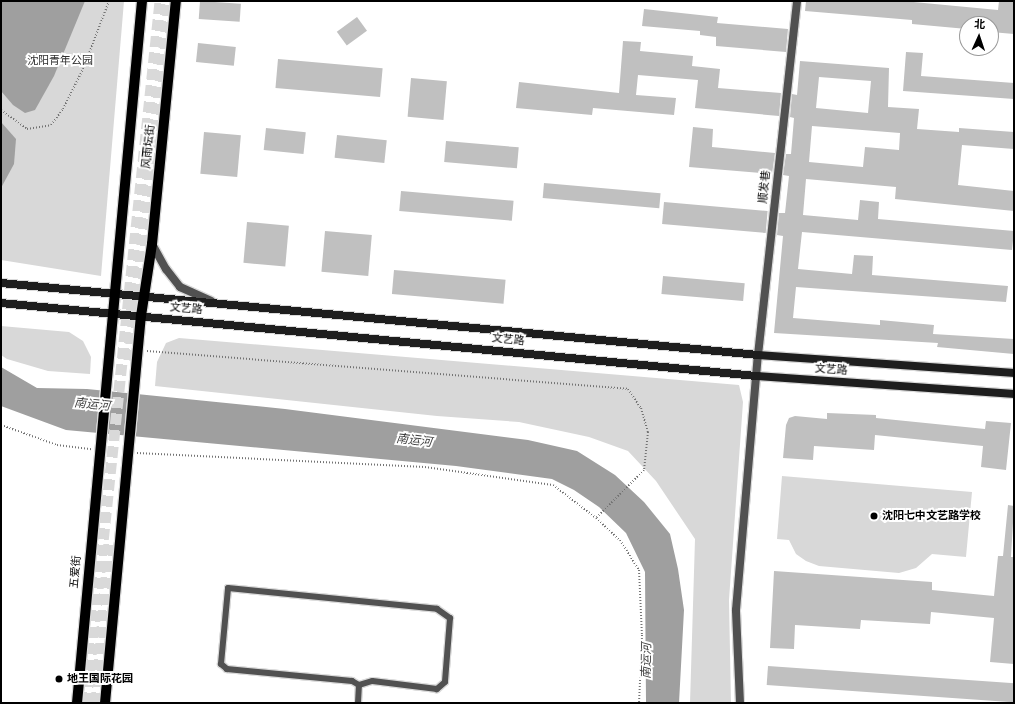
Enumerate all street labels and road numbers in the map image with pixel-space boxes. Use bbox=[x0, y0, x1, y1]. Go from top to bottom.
street label: 风雨坛街 bbox=[140, 124, 158, 170]
street label: 顺发巷 bbox=[757, 170, 773, 204]
street label: 文艺路 bbox=[169, 301, 203, 317]
street label: 文艺路 bbox=[491, 332, 525, 348]
street label: 文艺路 bbox=[814, 362, 848, 378]
street label: 五爱街 bbox=[68, 555, 84, 589]

